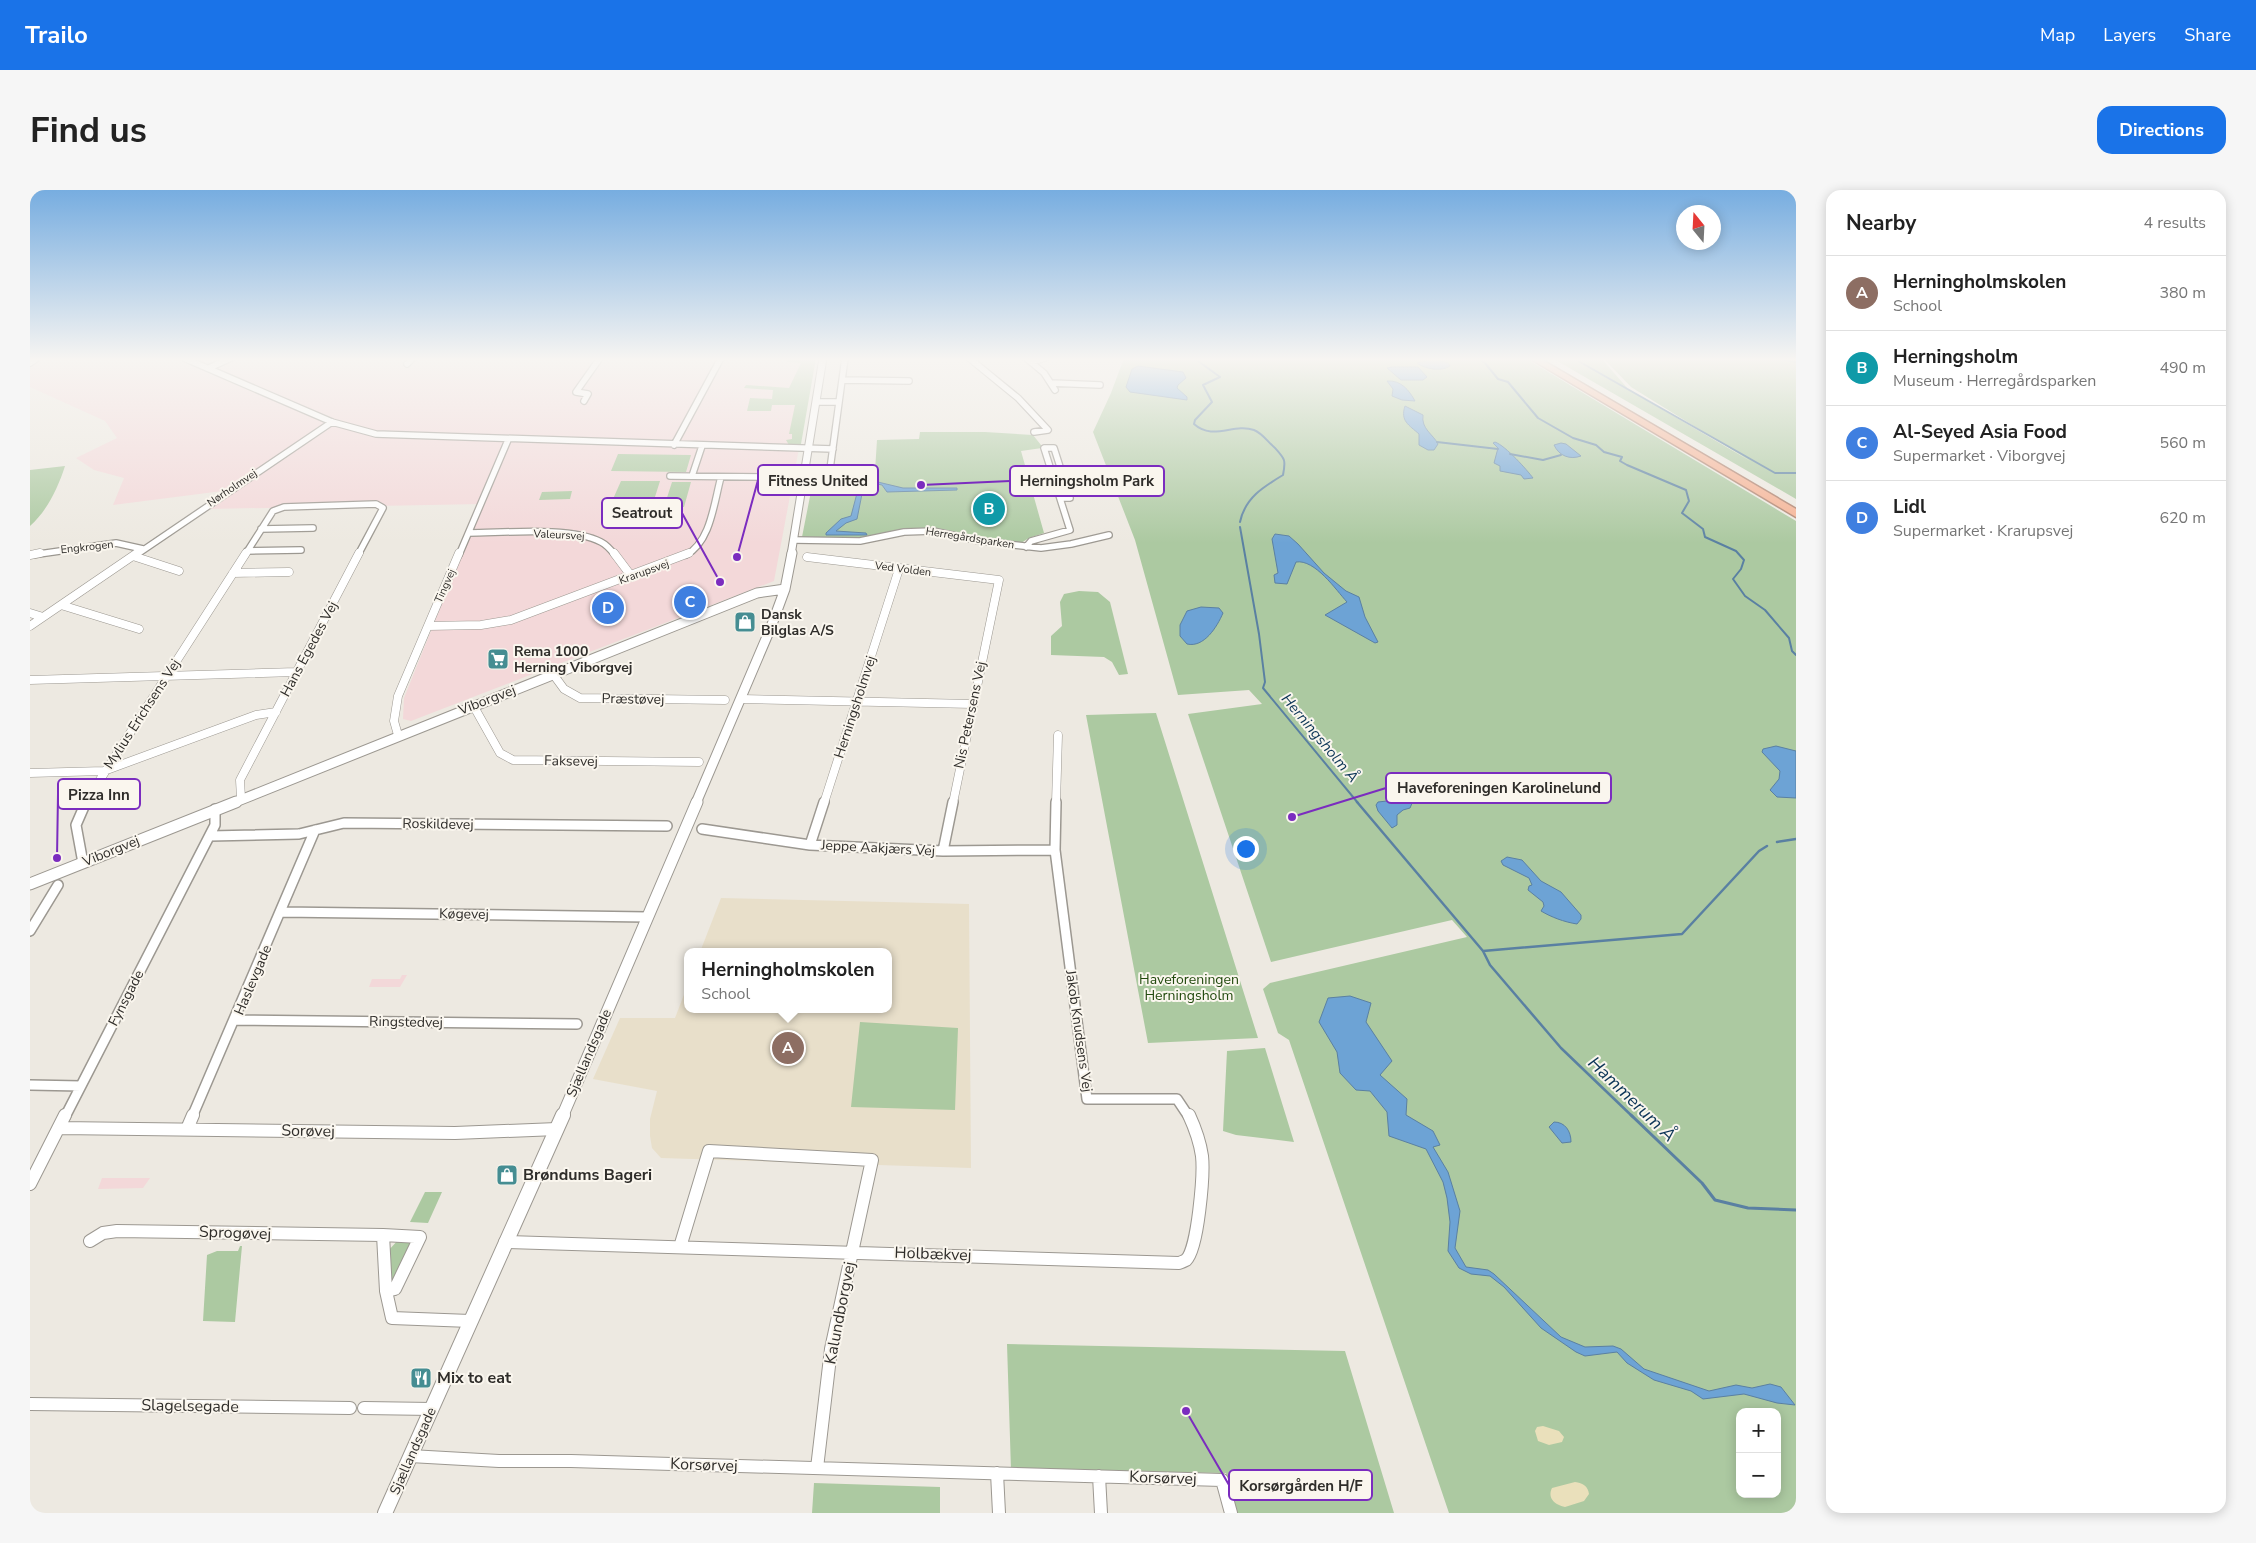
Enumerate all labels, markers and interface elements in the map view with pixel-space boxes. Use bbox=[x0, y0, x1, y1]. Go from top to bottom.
text: Trailo bbox=[25, 19, 88, 51]
text: Map bbox=[2040, 23, 2075, 47]
text: Layers bbox=[2103, 23, 2156, 47]
text: Share bbox=[2184, 23, 2231, 47]
button: Directions bbox=[2097, 106, 2226, 154]
text: Find us bbox=[30, 107, 147, 154]
north arrow bbox=[1676, 205, 1721, 250]
text: Nearby bbox=[1846, 209, 1916, 237]
text: 4 results bbox=[2144, 212, 2206, 234]
text: Herningholmskolen bbox=[1893, 269, 2066, 295]
text: A bbox=[1856, 282, 1868, 304]
text: 380 m bbox=[2159, 282, 2206, 304]
text: School bbox=[1893, 295, 1942, 317]
text: Herningsholm bbox=[1893, 344, 2018, 370]
text: B bbox=[1856, 357, 1868, 379]
text: 490 m bbox=[2159, 357, 2206, 379]
text: Museum · Herregårdsparken bbox=[1893, 370, 2096, 392]
text: Al-Seyed Asia Food bbox=[1893, 419, 2067, 445]
text: C bbox=[1857, 432, 1867, 454]
text: 560 m bbox=[2159, 432, 2206, 454]
text: Supermarket · Viborgvej bbox=[1893, 445, 2065, 467]
callout: Fitness United bbox=[758, 465, 878, 495]
street label: Nørholmvej bbox=[204, 466, 260, 510]
callout: Herningsholm Park bbox=[1010, 466, 1164, 496]
text: Fitness United bbox=[768, 471, 868, 491]
text: Herningsholm Park bbox=[1020, 471, 1155, 491]
pin: B bbox=[973, 490, 1005, 528]
text: Lidl bbox=[1893, 494, 1926, 520]
callout: Seatrout bbox=[602, 498, 682, 528]
text: Seatrout bbox=[612, 503, 672, 523]
text: D bbox=[1856, 507, 1868, 529]
text: 620 m bbox=[2159, 507, 2206, 529]
text: Supermarket · Krarupsvej bbox=[1893, 520, 2073, 542]
street label: Herregårdsparken bbox=[925, 524, 1015, 552]
street label: Valeursvej bbox=[532, 526, 585, 544]
street label: Engkrogen bbox=[60, 537, 114, 557]
street label: Krarupsvej bbox=[617, 556, 671, 588]
street label: Ved Volden bbox=[873, 558, 932, 580]
street label: Tingvej bbox=[431, 567, 459, 605]
pin: C bbox=[674, 583, 706, 621]
pin: D bbox=[592, 589, 624, 627]
street label: Hans Egedes Vej bbox=[276, 598, 342, 700]
place label: Dansk Bilglas A/S bbox=[761, 605, 834, 640]
shop icon: Dansk Bilglas A/S bbox=[733, 610, 757, 634]
place label: Rema 1000 Herning Viborgvej bbox=[514, 642, 632, 677]
supermarket icon: Rema 1000 Herning Viborgvej bbox=[486, 647, 510, 671]
street label: Herningsholmvej bbox=[829, 653, 881, 761]
street label: Mylius Erichsens Vej bbox=[99, 655, 185, 773]
street label: Nis Petersens Vej bbox=[949, 660, 991, 770]
street label: Viborgvej bbox=[455, 680, 518, 720]
street label: Præstøvej bbox=[601, 689, 665, 709]
water label: Herningsholm Å bbox=[1277, 689, 1364, 787]
street label: Faksevej bbox=[544, 751, 598, 771]
callout: Haveforeningen Karolinelund bbox=[1386, 773, 1611, 803]
text: Haveforeningen Karolinelund bbox=[1397, 778, 1601, 798]
callout: Pizza Inn bbox=[58, 779, 140, 809]
text: Pizza Inn bbox=[68, 785, 130, 805]
street label: Roskildevej bbox=[402, 814, 474, 834]
street label: Viborgvej bbox=[79, 831, 142, 871]
street label: Jeppe Aakjærs Vej bbox=[819, 835, 936, 860]
your location bbox=[1233, 836, 1259, 862]
street label: Køgevej bbox=[439, 904, 489, 924]
street label: Haslevgade bbox=[230, 942, 276, 1018]
popup bbox=[684, 948, 892, 1013]
text: Herningholmskolen bbox=[701, 957, 875, 983]
street label: Fynsgade bbox=[104, 967, 148, 1029]
street label: Jakob Knudsens Vej bbox=[1061, 968, 1097, 1093]
park label: Haveforeningen Herningsholm bbox=[1139, 970, 1239, 1005]
text: School bbox=[701, 983, 750, 1005]
street label: Sjællandsgade bbox=[562, 1006, 616, 1100]
street label: Ringstedvej bbox=[369, 1012, 443, 1032]
pin: A bbox=[772, 1029, 804, 1067]
water label: Hammerum Å bbox=[1583, 1051, 1681, 1147]
street label: Sorøvej bbox=[281, 1120, 335, 1142]
shop icon: Brøndums Bageri bbox=[495, 1163, 519, 1187]
place label: Brøndums Bageri bbox=[523, 1164, 652, 1186]
street label: Sprogøvej bbox=[199, 1221, 271, 1245]
street label: Holbækvej bbox=[894, 1242, 972, 1266]
street label: Kalundborgvej bbox=[819, 1260, 861, 1366]
restaurant icon: Mix to eat bbox=[409, 1366, 433, 1390]
place label: Mix to eat bbox=[437, 1367, 512, 1389]
street label: Slagelsegade bbox=[141, 1394, 239, 1418]
street label: Sjællandsgade bbox=[385, 1404, 441, 1498]
map controls bbox=[1736, 1408, 1781, 1498]
button: + bbox=[1736, 1408, 1781, 1453]
street label: Korsørvej bbox=[670, 1453, 738, 1477]
button: − bbox=[1736, 1453, 1781, 1498]
street label: Korsørvej bbox=[1129, 1466, 1197, 1490]
callout: Korsørgården H/F bbox=[1229, 1470, 1372, 1500]
text: Korsørgården H/F bbox=[1239, 1476, 1363, 1496]

